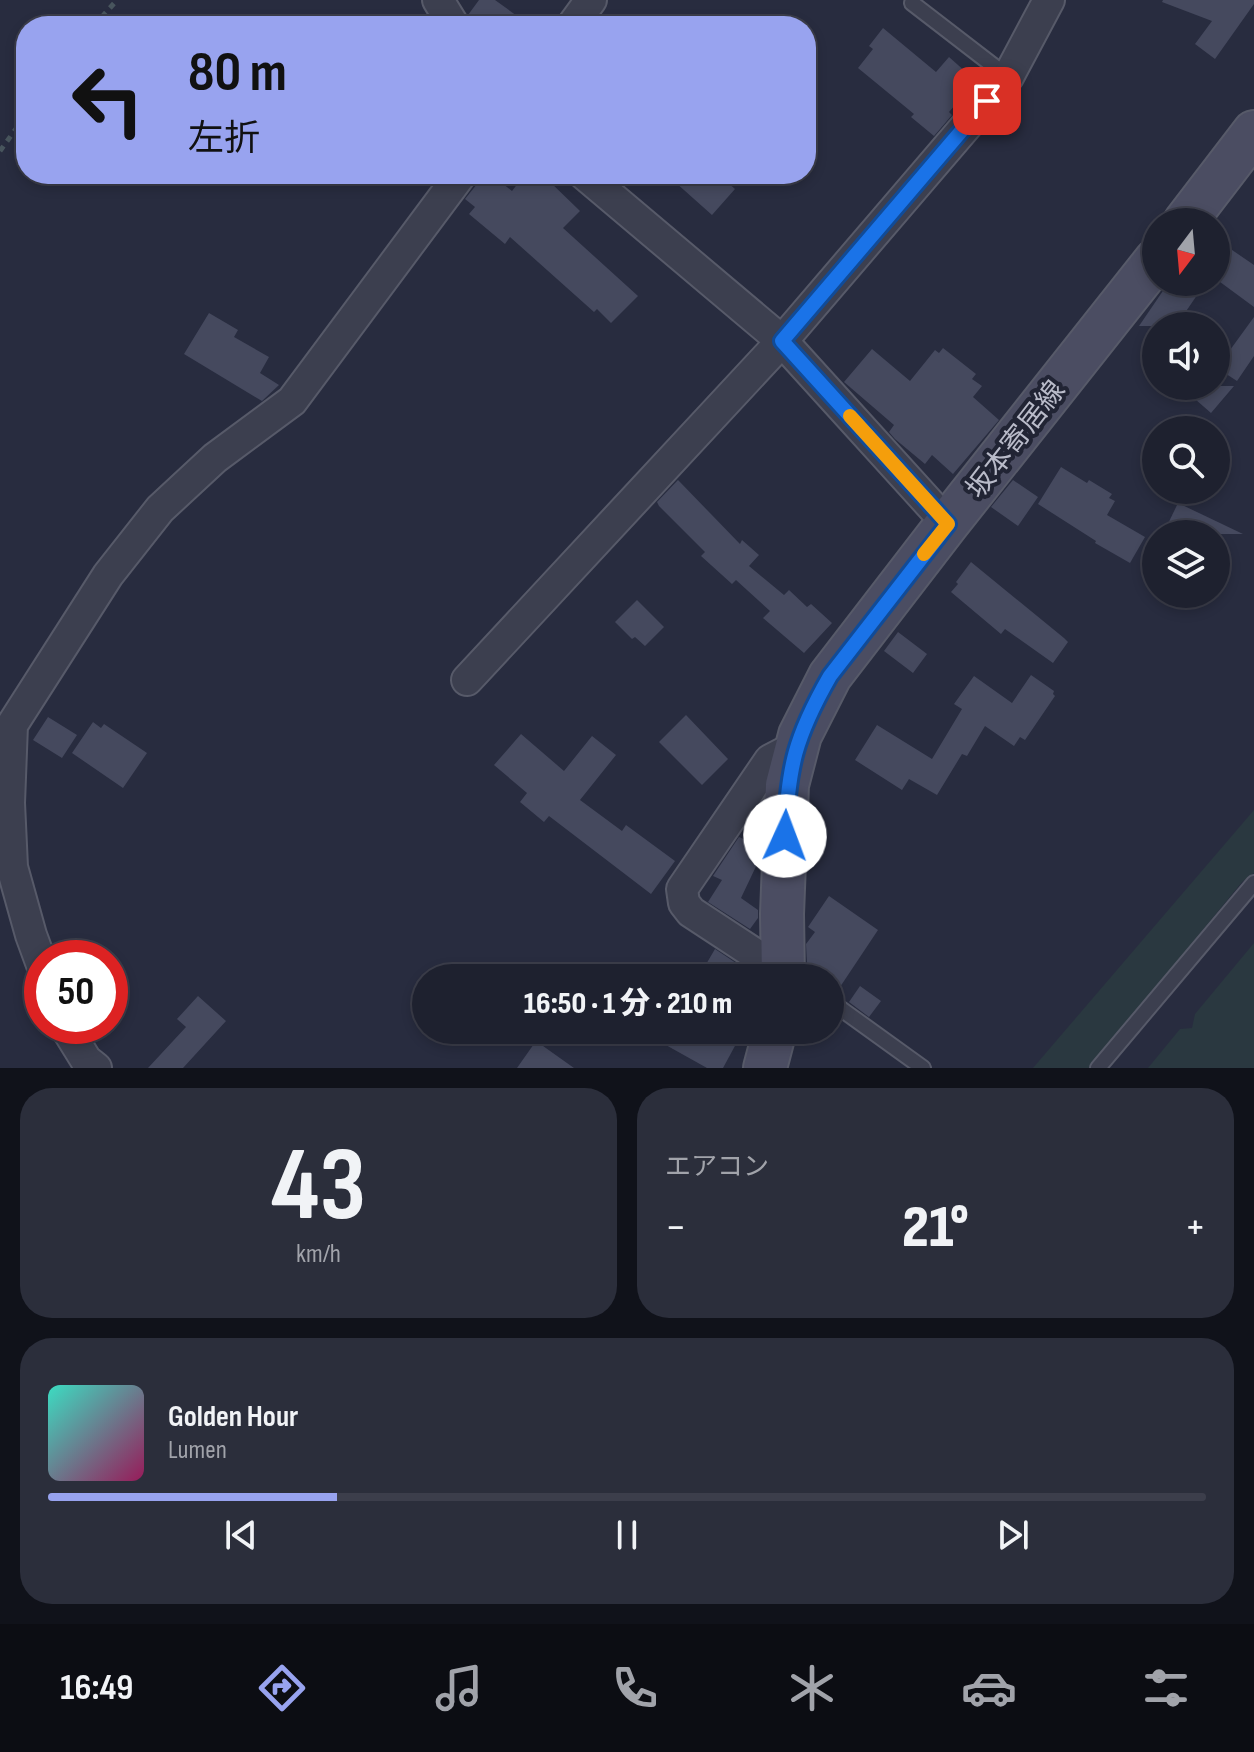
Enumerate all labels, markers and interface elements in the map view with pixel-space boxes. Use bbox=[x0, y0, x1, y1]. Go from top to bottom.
text: 80 m bbox=[188, 40, 287, 107]
icon: left bbox=[56, 48, 160, 152]
pin bbox=[953, 67, 1021, 135]
icon: arrive bbox=[965, 79, 1009, 123]
text: 左折 bbox=[188, 118, 260, 161]
north arrow bbox=[1142, 208, 1230, 296]
map controls bbox=[1142, 208, 1230, 608]
button: sound bbox=[1142, 312, 1230, 400]
street label: 坂本寄居線 bbox=[960, 375, 1072, 505]
button: search bbox=[1142, 416, 1230, 504]
button: layers bbox=[1142, 520, 1230, 608]
position arrow bbox=[743, 794, 827, 878]
speed limit sign: 50 bbox=[24, 940, 128, 1044]
text: 16:50 · 1 分 · 210 m bbox=[524, 986, 732, 1022]
text: 43 bbox=[271, 1124, 366, 1249]
text: エアコン bbox=[665, 1152, 769, 1183]
text: 21° bbox=[902, 1192, 969, 1264]
text: − bbox=[665, 1201, 687, 1254]
text: + bbox=[1184, 1201, 1206, 1254]
text: km/h bbox=[296, 1239, 341, 1270]
text: Golden Hour bbox=[168, 1399, 298, 1435]
text: Lumen bbox=[168, 1435, 227, 1466]
icon: previous bbox=[219, 1513, 263, 1557]
icon: pause bbox=[605, 1513, 649, 1557]
icon: next bbox=[991, 1513, 1035, 1557]
icon: directions bbox=[254, 1660, 310, 1716]
icon: music bbox=[431, 1660, 487, 1716]
icon: phone bbox=[607, 1660, 663, 1716]
icon: climate bbox=[784, 1660, 840, 1716]
icon: car bbox=[961, 1660, 1017, 1716]
icon: filters bbox=[1138, 1660, 1194, 1716]
text: 16:49 bbox=[60, 1667, 133, 1710]

